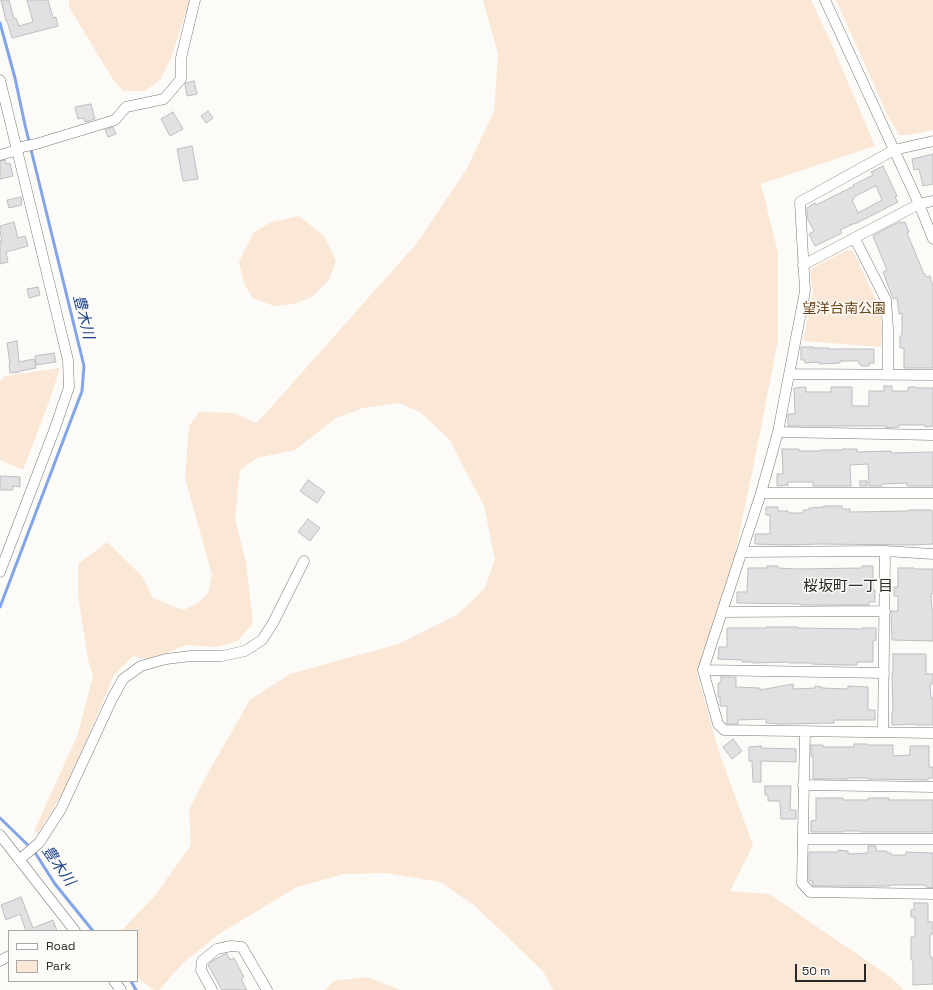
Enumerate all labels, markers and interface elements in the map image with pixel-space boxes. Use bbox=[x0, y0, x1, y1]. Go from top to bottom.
water label: 豊木川 bbox=[69, 293, 97, 341]
park label: 望洋台南公園 bbox=[802, 301, 886, 317]
district label: 桜坂町一丁目 bbox=[803, 578, 893, 596]
water label: 豊木川 bbox=[38, 842, 78, 890]
legend bbox=[8, 930, 138, 982]
text: Road bbox=[46, 938, 75, 954]
scale bar bbox=[797, 956, 868, 982]
text: Park bbox=[46, 958, 71, 974]
text: 50 m bbox=[802, 963, 830, 979]

